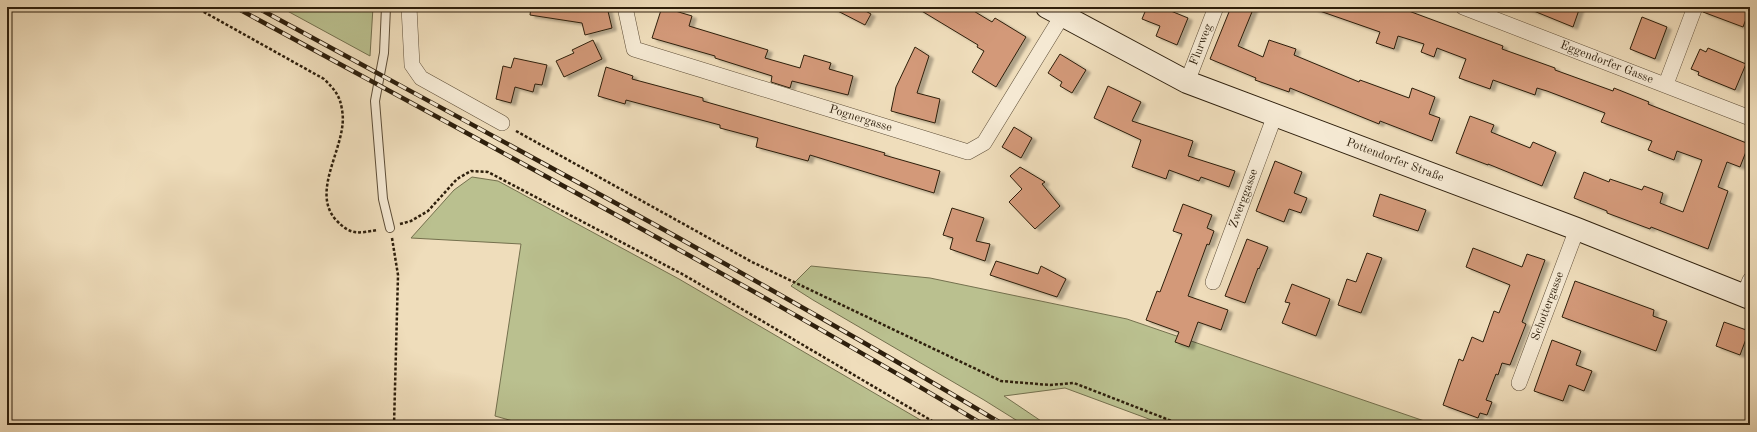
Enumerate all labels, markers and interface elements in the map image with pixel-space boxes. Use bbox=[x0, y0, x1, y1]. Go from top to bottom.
street label: Flurweg bbox=[1188, 22, 1215, 67]
street label: Eggendorfer Gasse bbox=[1558, 39, 1655, 86]
street label: Pognergasse bbox=[828, 103, 894, 134]
street label: Pottendorfer Straße bbox=[1344, 137, 1446, 184]
street label: Zwerggasse bbox=[1228, 167, 1261, 230]
street label: Schottergasse bbox=[1530, 270, 1566, 342]

